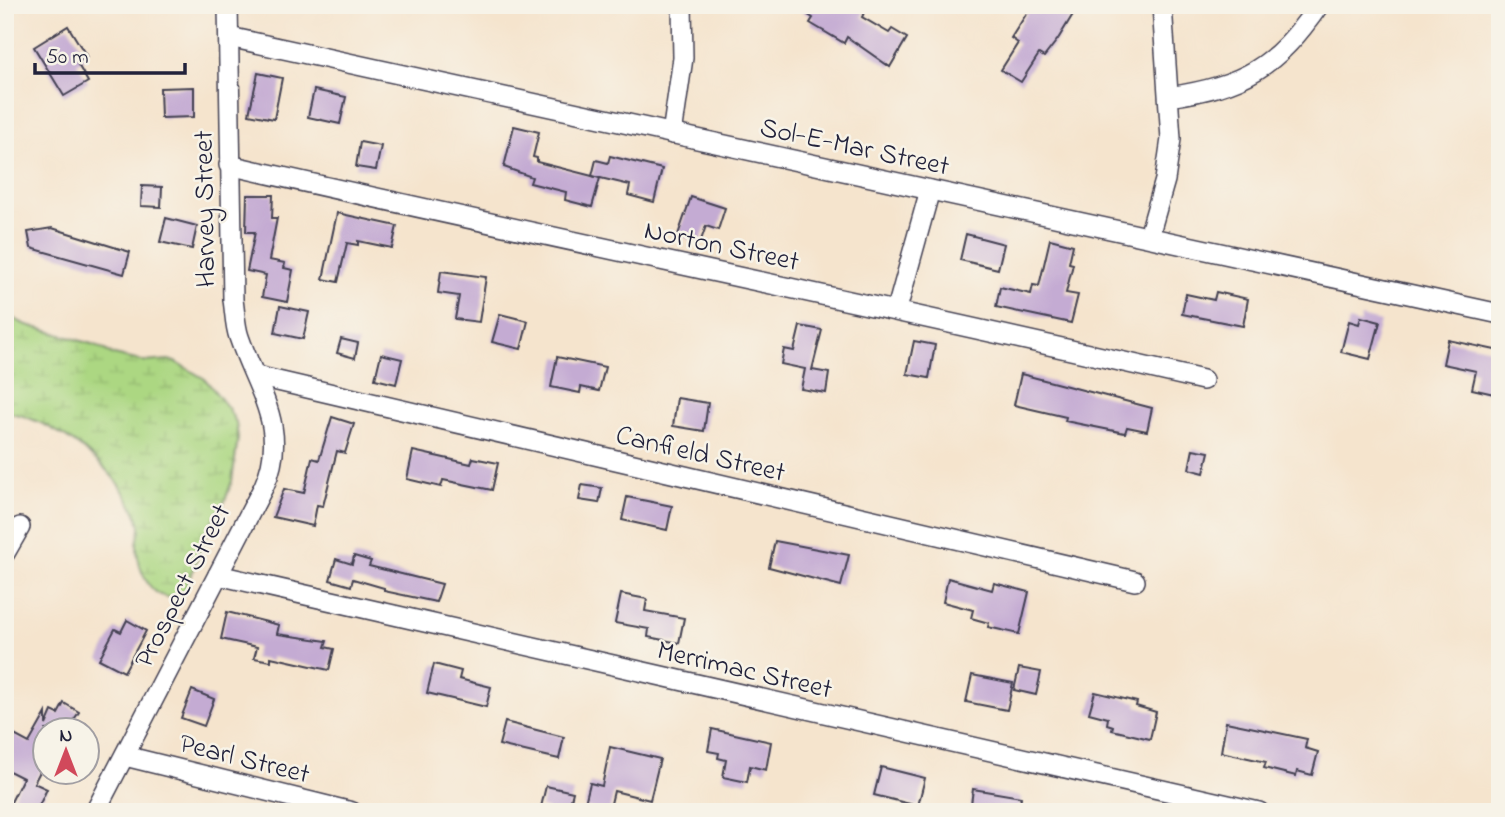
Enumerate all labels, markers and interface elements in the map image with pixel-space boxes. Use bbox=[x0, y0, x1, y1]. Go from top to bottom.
scale bar bbox=[35, 32, 186, 76]
text: 50 m bbox=[46, 43, 89, 73]
street label: Sol-E-Mar Street bbox=[756, 108, 953, 189]
street label: Harvey Street bbox=[185, 130, 228, 288]
street label: Norton Street bbox=[640, 211, 803, 284]
street label: Canfield Street bbox=[611, 416, 789, 495]
street label: Prospect Street bbox=[125, 497, 243, 676]
street label: Merrimac Street bbox=[653, 631, 836, 711]
north arrow bbox=[32, 716, 102, 786]
text: N bbox=[60, 723, 73, 750]
street label: Pearl Street bbox=[175, 724, 314, 796]

